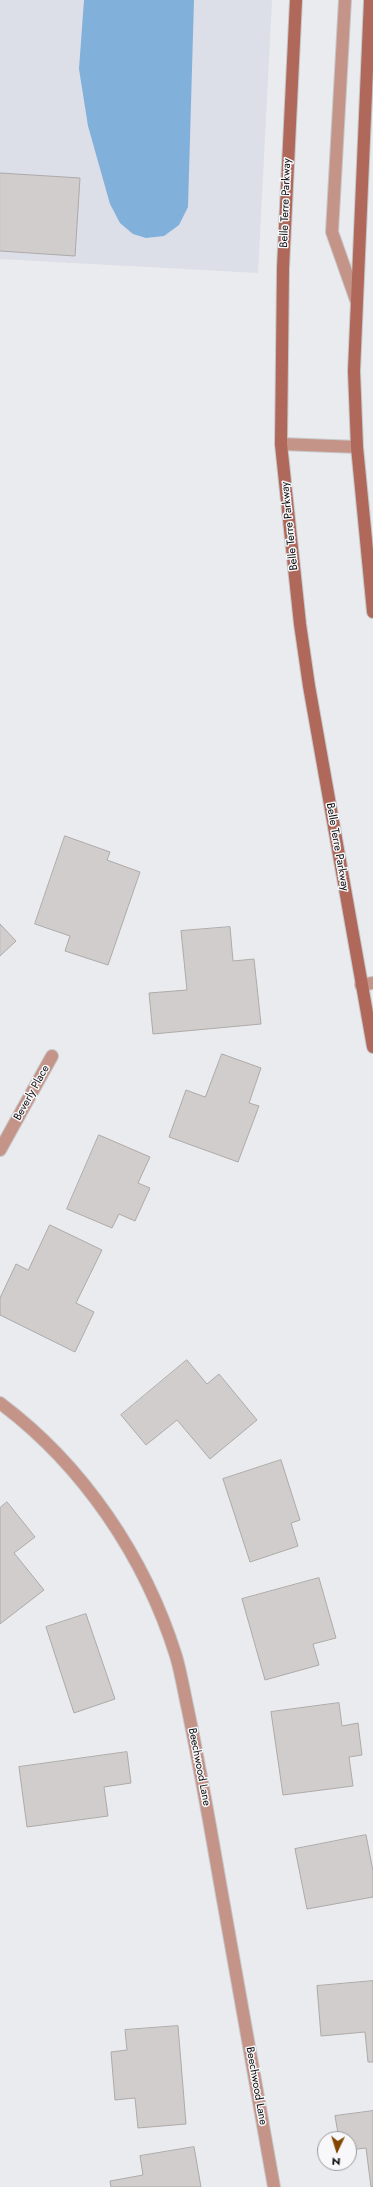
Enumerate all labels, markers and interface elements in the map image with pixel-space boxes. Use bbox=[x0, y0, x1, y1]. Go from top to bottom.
street label: Belle Terre Parkway bbox=[278, 158, 294, 248]
street label: Belle Terre Parkway bbox=[279, 481, 301, 571]
street label: Belle Terre Parkway bbox=[323, 802, 351, 892]
street label: Beverly Place bbox=[11, 1063, 53, 1123]
street label: Beechwood Lane bbox=[185, 1727, 213, 1807]
street label: Beechwood Lane bbox=[243, 2046, 269, 2126]
north arrow bbox=[317, 2131, 357, 2171]
text: N bbox=[331, 2154, 341, 2170]

